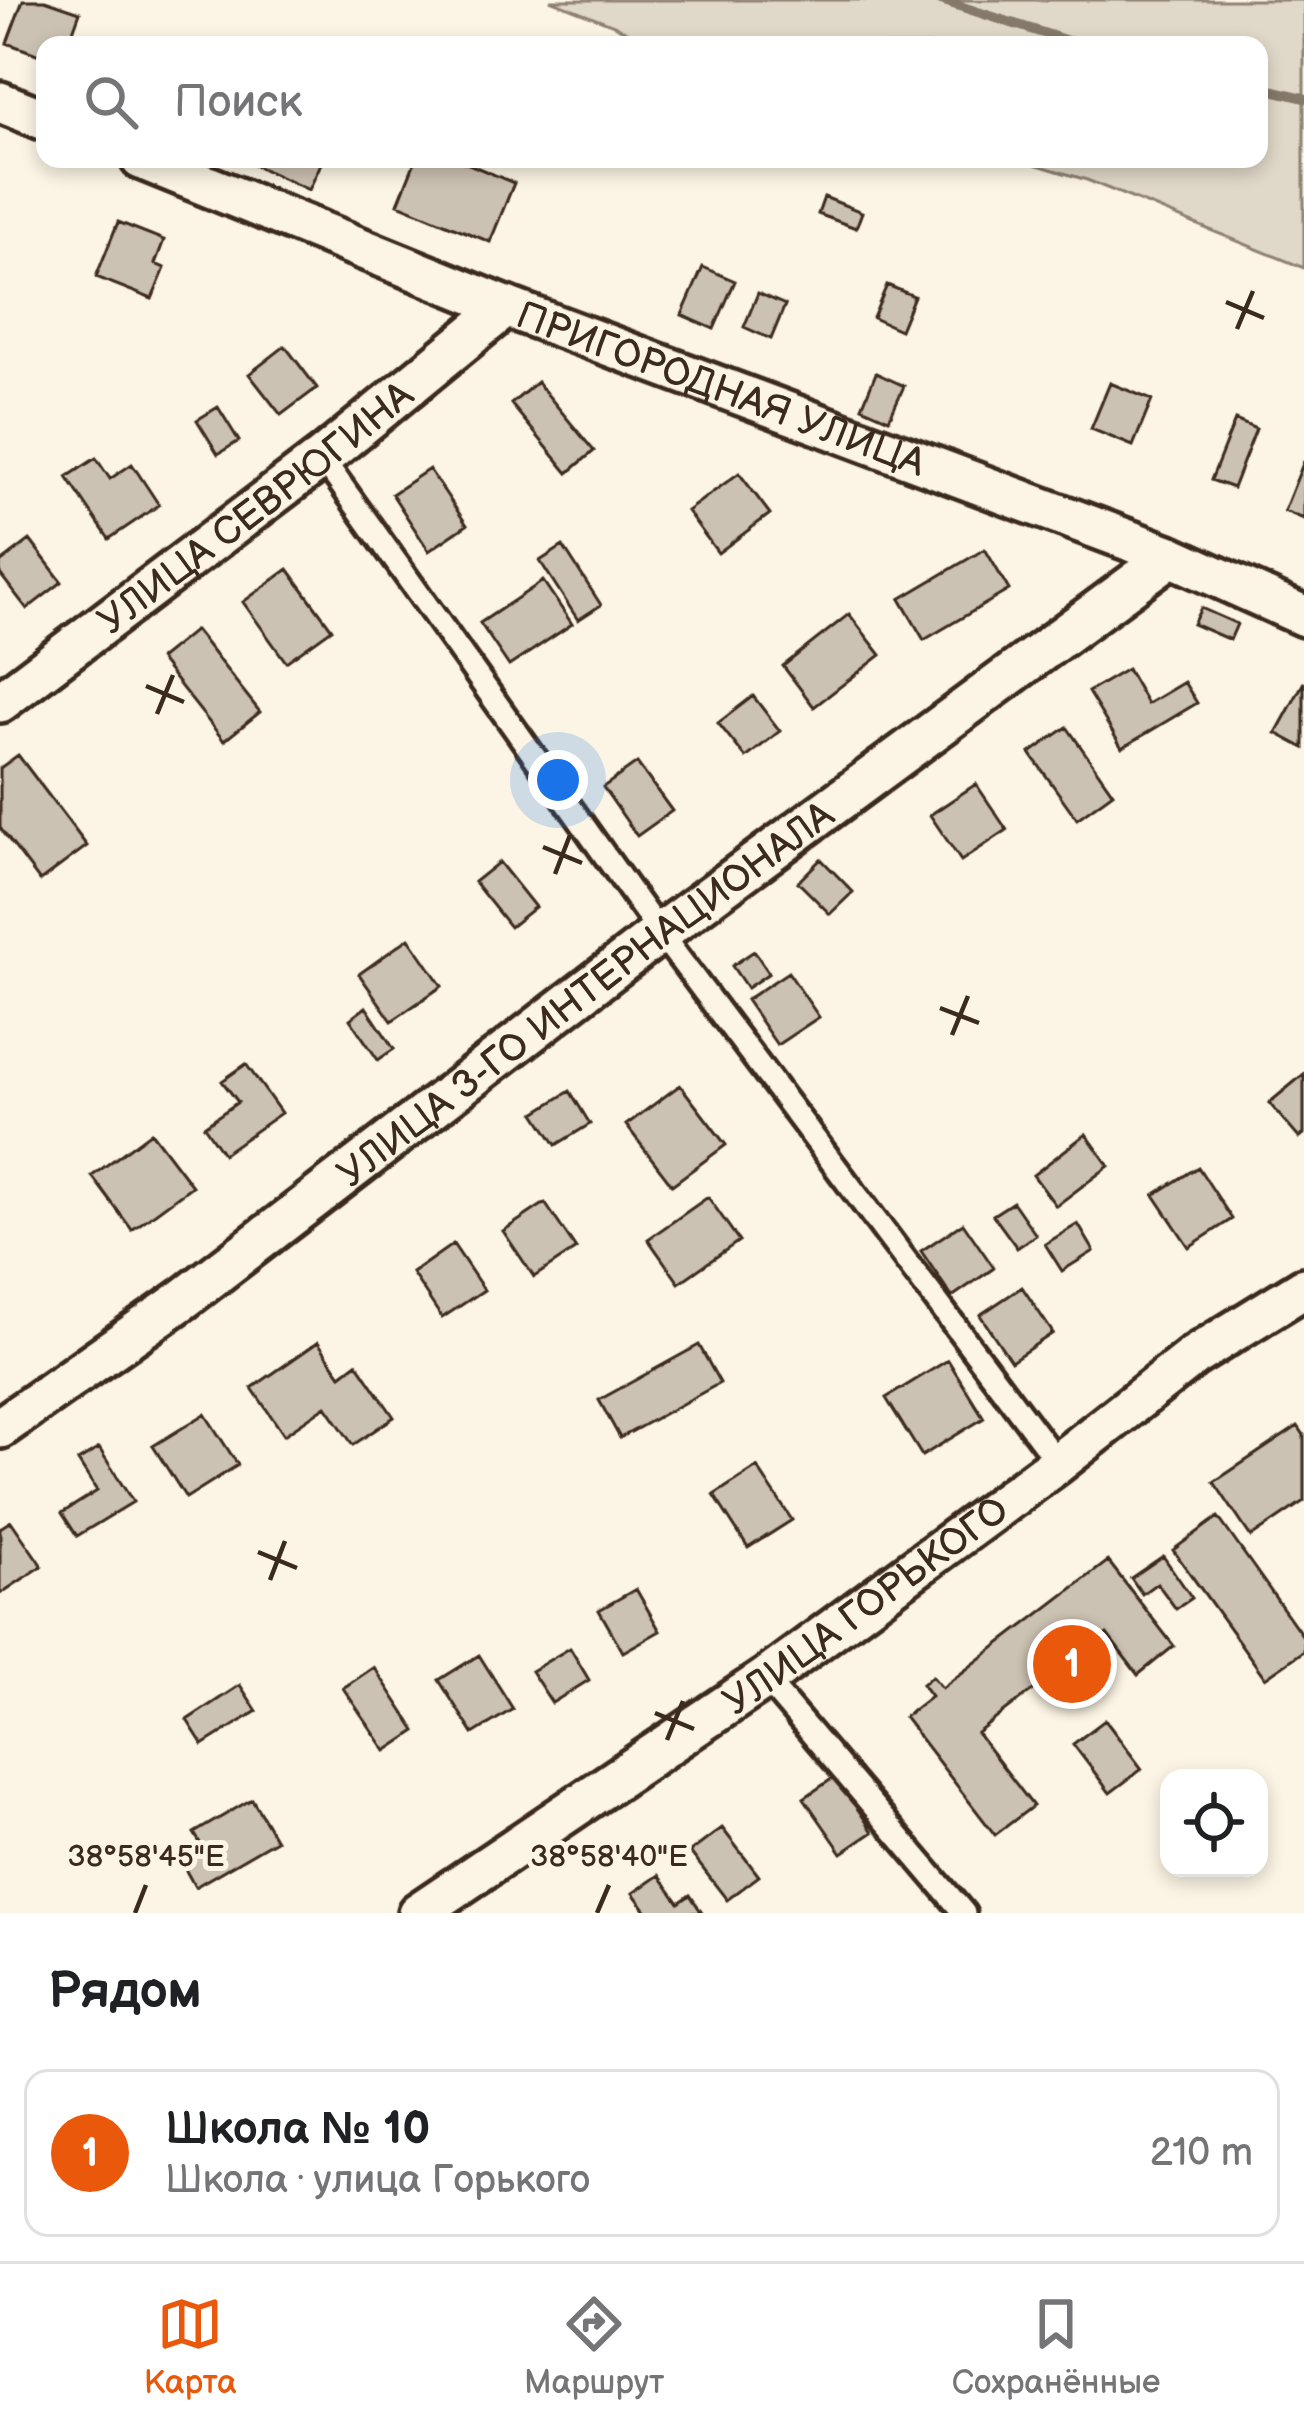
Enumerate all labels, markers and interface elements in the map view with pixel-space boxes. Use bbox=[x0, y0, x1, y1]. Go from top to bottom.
search box bbox=[36, 36, 1268, 168]
icon: search bbox=[78, 69, 144, 135]
text: Поиск bbox=[174, 75, 302, 130]
street label: ПРИГОРОДНАЯ УЛИЦА bbox=[510, 292, 932, 488]
street label: УЛИЦА СЕВРЮГИНА bbox=[89, 372, 424, 645]
your location bbox=[528, 750, 588, 810]
street label: УЛИЦА 3-ГО ИНТЕРНАЦИОНАЛА bbox=[329, 792, 844, 1198]
street label: УЛИЦА ГОРЬКОГО bbox=[715, 1487, 1018, 1726]
pin: 1 bbox=[1033, 1619, 1111, 1709]
map controls bbox=[1160, 1769, 1268, 1877]
button: locate bbox=[1160, 1769, 1268, 1877]
text: 38°58'45"E bbox=[67, 1839, 225, 1875]
text: 38°58'40"E bbox=[530, 1839, 688, 1875]
text: Рядом bbox=[48, 1961, 202, 2022]
text: Школа № 10 bbox=[165, 2102, 430, 2157]
text: 1 bbox=[82, 2130, 98, 2177]
text: 210 m bbox=[1150, 2130, 1253, 2177]
text: Школа · улица Горького bbox=[165, 2157, 590, 2204]
tab: Карта bbox=[144, 2291, 237, 2403]
tab: Маршрут bbox=[524, 2291, 664, 2403]
tab: Сохранённые bbox=[952, 2291, 1160, 2403]

